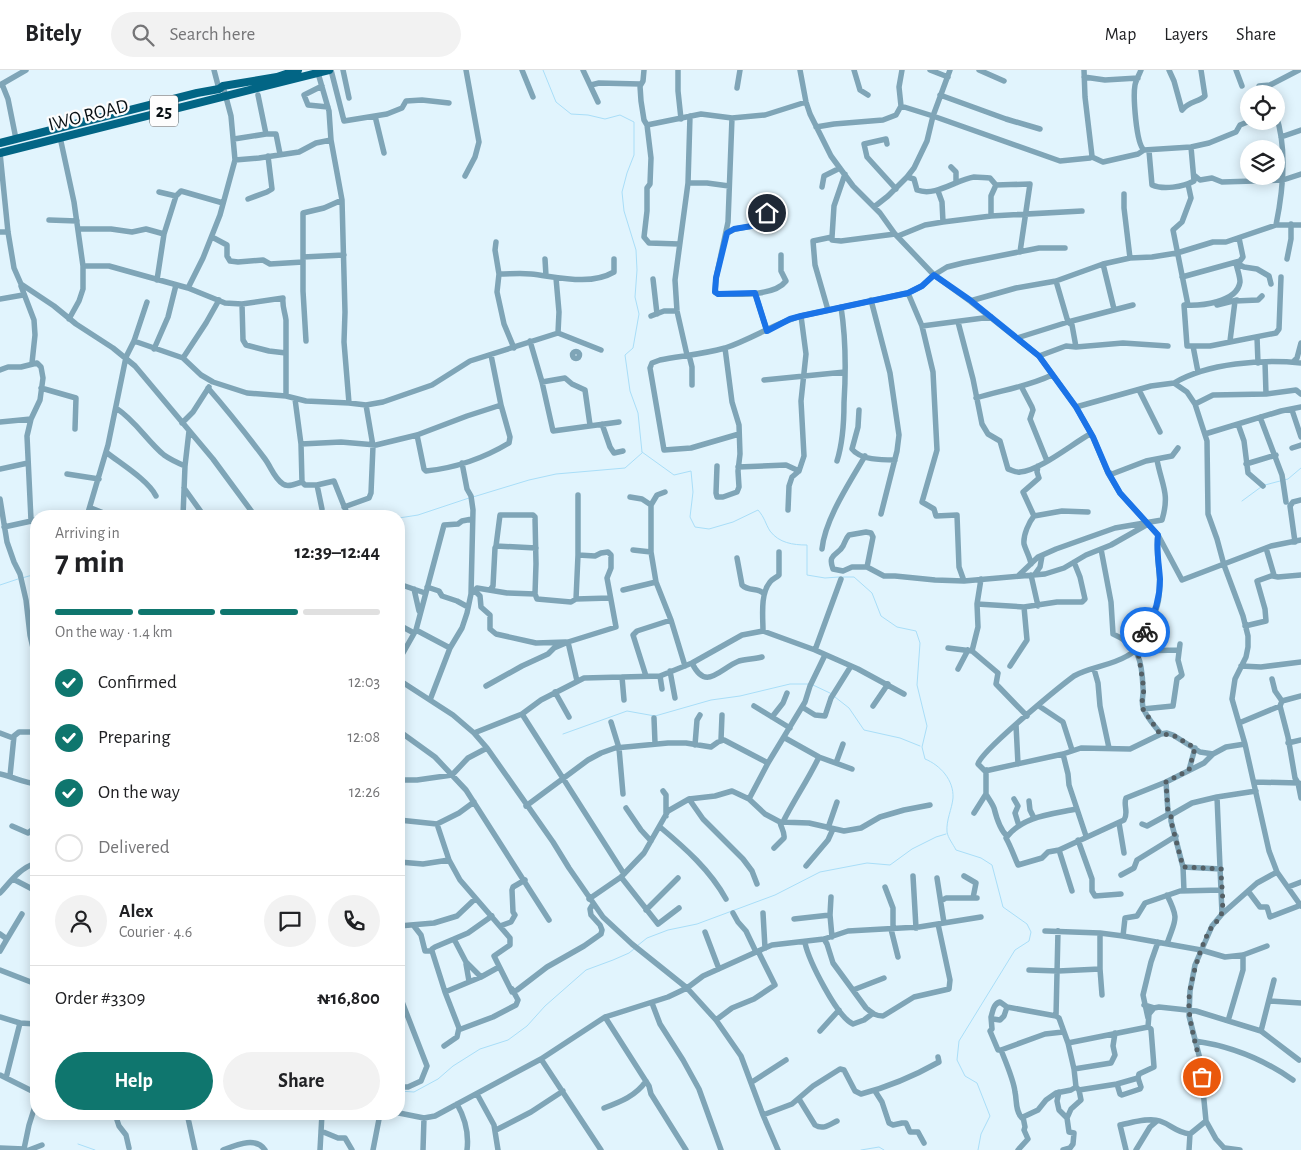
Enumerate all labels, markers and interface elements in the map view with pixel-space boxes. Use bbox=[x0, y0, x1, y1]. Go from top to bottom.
search box bbox=[111, 12, 461, 57]
icon: search bbox=[129, 21, 157, 49]
text: Bitely bbox=[25, 22, 81, 46]
text: Search here bbox=[169, 25, 255, 44]
text: Map bbox=[1105, 26, 1136, 44]
text: Layers bbox=[1164, 26, 1208, 44]
text: Share bbox=[1236, 26, 1276, 44]
map controls bbox=[1240, 85, 1285, 185]
button: locate bbox=[1240, 85, 1285, 130]
street label: IWO ROAD bbox=[46, 96, 130, 135]
road number: 25 bbox=[150, 96, 178, 126]
button: layers bbox=[1240, 140, 1285, 185]
pin bbox=[746, 192, 788, 234]
icon: home bbox=[753, 199, 781, 227]
text: Arriving in bbox=[55, 525, 120, 541]
text: 12:39–12:44 bbox=[294, 543, 380, 562]
text: 7 min bbox=[55, 546, 125, 578]
courier bbox=[1120, 607, 1170, 657]
icon: bike bbox=[1131, 618, 1159, 646]
text: On the way · 1.4 km bbox=[55, 624, 173, 640]
icon: check bbox=[55, 669, 83, 697]
text: Confirmed bbox=[98, 673, 177, 692]
text: 12:03 bbox=[349, 674, 380, 690]
icon: check bbox=[55, 724, 83, 752]
text: Preparing bbox=[98, 728, 171, 747]
text: 12:08 bbox=[348, 729, 380, 745]
icon: check bbox=[55, 779, 83, 807]
text: On the way bbox=[98, 783, 180, 802]
text: 12:26 bbox=[349, 784, 380, 800]
text: Delivered bbox=[98, 838, 170, 857]
button: person bbox=[55, 895, 107, 947]
button: chat bbox=[264, 895, 316, 947]
button: phone bbox=[328, 895, 380, 947]
text: Alex bbox=[119, 902, 153, 921]
text: Courier · 4.6 bbox=[119, 924, 192, 940]
text: Order #3309 bbox=[55, 989, 145, 1008]
text: ₦16,800 bbox=[317, 989, 380, 1008]
button: Help bbox=[55, 1052, 213, 1110]
button: Share bbox=[223, 1052, 380, 1110]
pin bbox=[1181, 1056, 1223, 1098]
icon: bag bbox=[1188, 1063, 1216, 1091]

